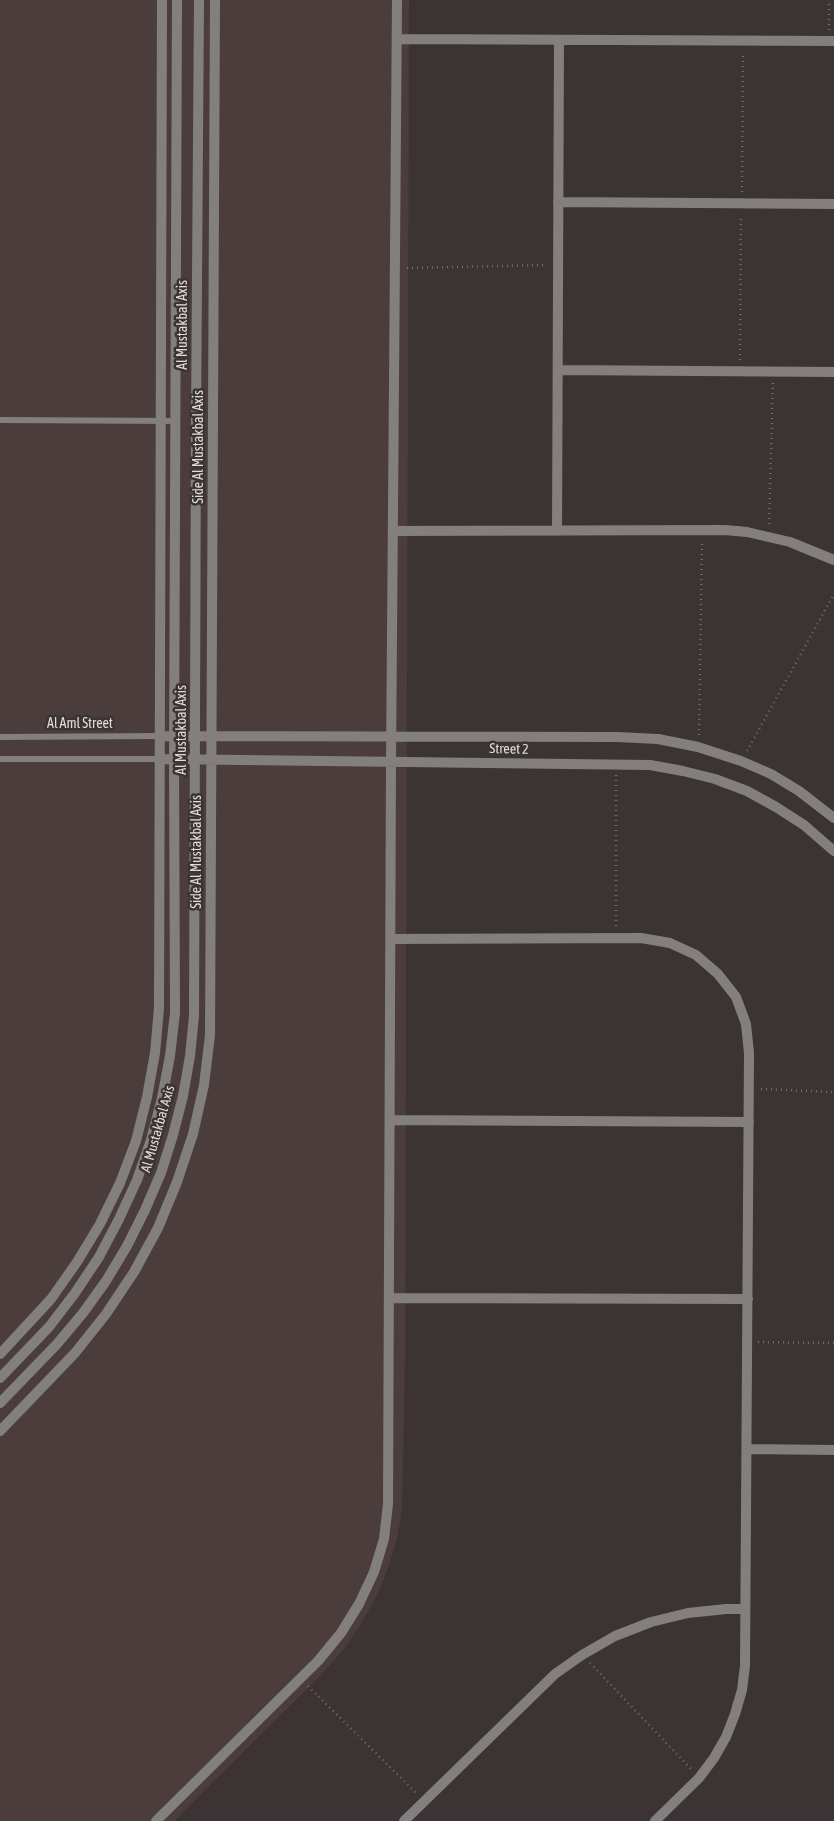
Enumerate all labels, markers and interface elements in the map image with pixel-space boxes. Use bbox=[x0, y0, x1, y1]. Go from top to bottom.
street label: Al Mustakbal Axis bbox=[175, 280, 191, 370]
street label: Side Al Mustakbal Axis bbox=[191, 390, 207, 504]
street label: Al Mustakbal Axis bbox=[174, 685, 190, 775]
street label: Al Aml Street bbox=[47, 716, 113, 732]
street label: Street 2 bbox=[489, 740, 529, 758]
street label: Side Al Mustakbal Axis bbox=[189, 795, 205, 909]
street label: Al Mustakbal Axis bbox=[138, 1084, 178, 1174]

